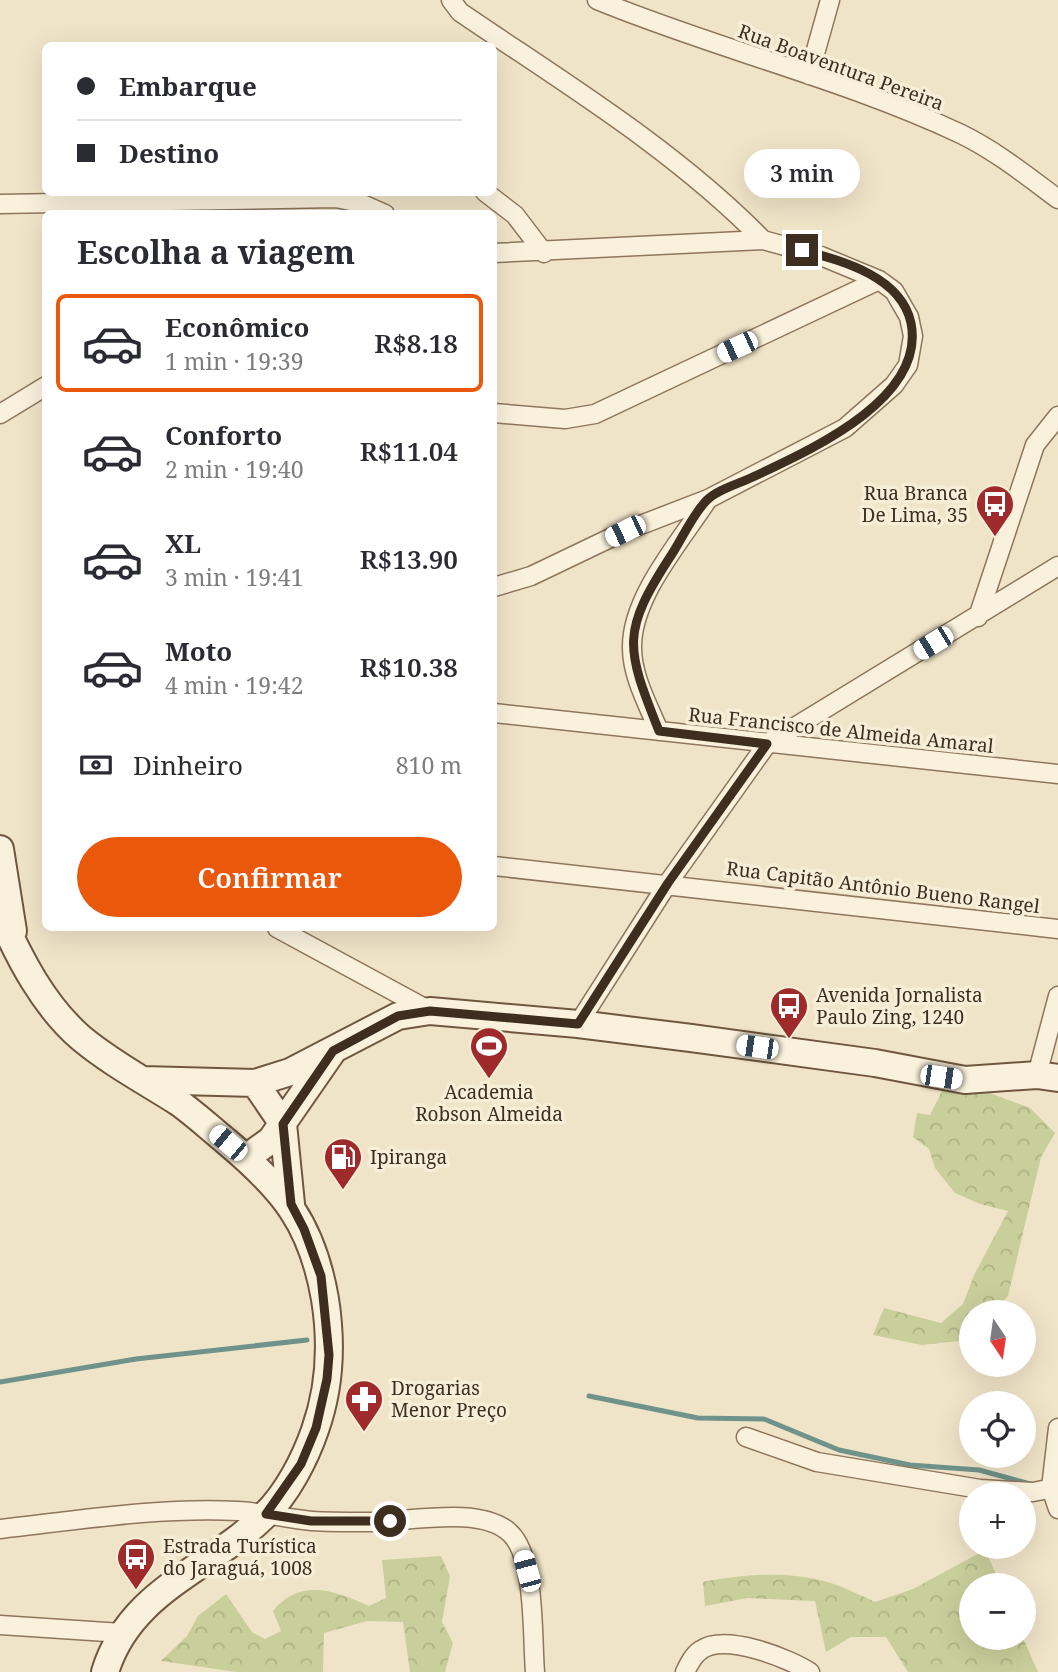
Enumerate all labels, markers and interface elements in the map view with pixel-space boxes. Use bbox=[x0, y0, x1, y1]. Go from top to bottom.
street label: Rua Boaventura Pereira bbox=[735, 18, 947, 116]
text: Embarque bbox=[119, 68, 257, 104]
text: Destino bbox=[119, 135, 219, 171]
callout: 3 min bbox=[744, 148, 860, 198]
text: 3 min bbox=[770, 157, 834, 189]
text: Escolha a viagem bbox=[77, 230, 355, 273]
route end bbox=[786, 234, 818, 266]
text: Econômico bbox=[165, 309, 309, 345]
icon: car bbox=[81, 312, 144, 375]
text: R$8.18 bbox=[374, 325, 458, 361]
car bbox=[714, 329, 761, 365]
text: 1 min · 19:39 bbox=[165, 345, 303, 377]
text: Conforto bbox=[165, 417, 282, 453]
icon: car bbox=[81, 420, 144, 483]
text: R$11.04 bbox=[360, 433, 458, 469]
text: 2 min · 19:40 bbox=[165, 453, 303, 485]
place label: Rua Branca De Lima, 35 bbox=[862, 480, 968, 528]
bus stop icon: Rua Branca De Lima, 35 bbox=[974, 483, 1016, 538]
car bbox=[602, 512, 649, 550]
text: XL bbox=[165, 525, 201, 561]
icon: car bbox=[81, 528, 144, 591]
text: R$13.90 bbox=[360, 541, 458, 577]
text: 3 min · 19:41 bbox=[165, 561, 303, 593]
car bbox=[910, 623, 957, 663]
text: Moto bbox=[165, 633, 232, 669]
icon: car bbox=[81, 636, 144, 699]
text: R$10.38 bbox=[360, 649, 458, 685]
text: 4 min · 19:42 bbox=[165, 669, 303, 701]
street label: Rua Francisco de Almeida Amaral bbox=[687, 701, 995, 759]
icon: cash bbox=[77, 746, 115, 784]
text: Dinheiro bbox=[133, 747, 243, 783]
text: 810 m bbox=[396, 749, 462, 781]
button: Confirmar bbox=[77, 837, 462, 917]
street label: Rua Capitão Antônio Bueno Rangel bbox=[725, 855, 1041, 919]
place label: Avenida Jornalista Paulo Zing, 1240 bbox=[816, 982, 983, 1030]
bus stop icon: Avenida Jornalista Paulo Zing, 1240 bbox=[768, 985, 810, 1040]
sports icon: Academia Robson Almeida bbox=[468, 1025, 510, 1080]
car bbox=[735, 1034, 780, 1060]
car bbox=[919, 1064, 964, 1090]
place label: Academia Robson Almeida bbox=[415, 1079, 563, 1127]
car bbox=[206, 1121, 251, 1165]
fuel station icon: Ipiranga bbox=[322, 1136, 364, 1191]
place label: Ipiranga bbox=[370, 1144, 447, 1170]
north arrow bbox=[959, 1300, 1036, 1377]
map controls bbox=[959, 1300, 1036, 1650]
place label: Drogarias Menor Preço bbox=[391, 1375, 507, 1423]
pharmacy icon: Drogarias Menor Preço bbox=[343, 1378, 385, 1433]
button: locate bbox=[959, 1391, 1036, 1468]
button: + bbox=[959, 1482, 1036, 1559]
route start bbox=[374, 1505, 406, 1537]
place label: Estrada Turística do Jaraguá, 1008 bbox=[163, 1533, 317, 1581]
bus stop icon: Estrada Turística do Jaraguá, 1008 bbox=[115, 1536, 157, 1591]
car bbox=[512, 1548, 543, 1594]
button: − bbox=[959, 1573, 1036, 1650]

